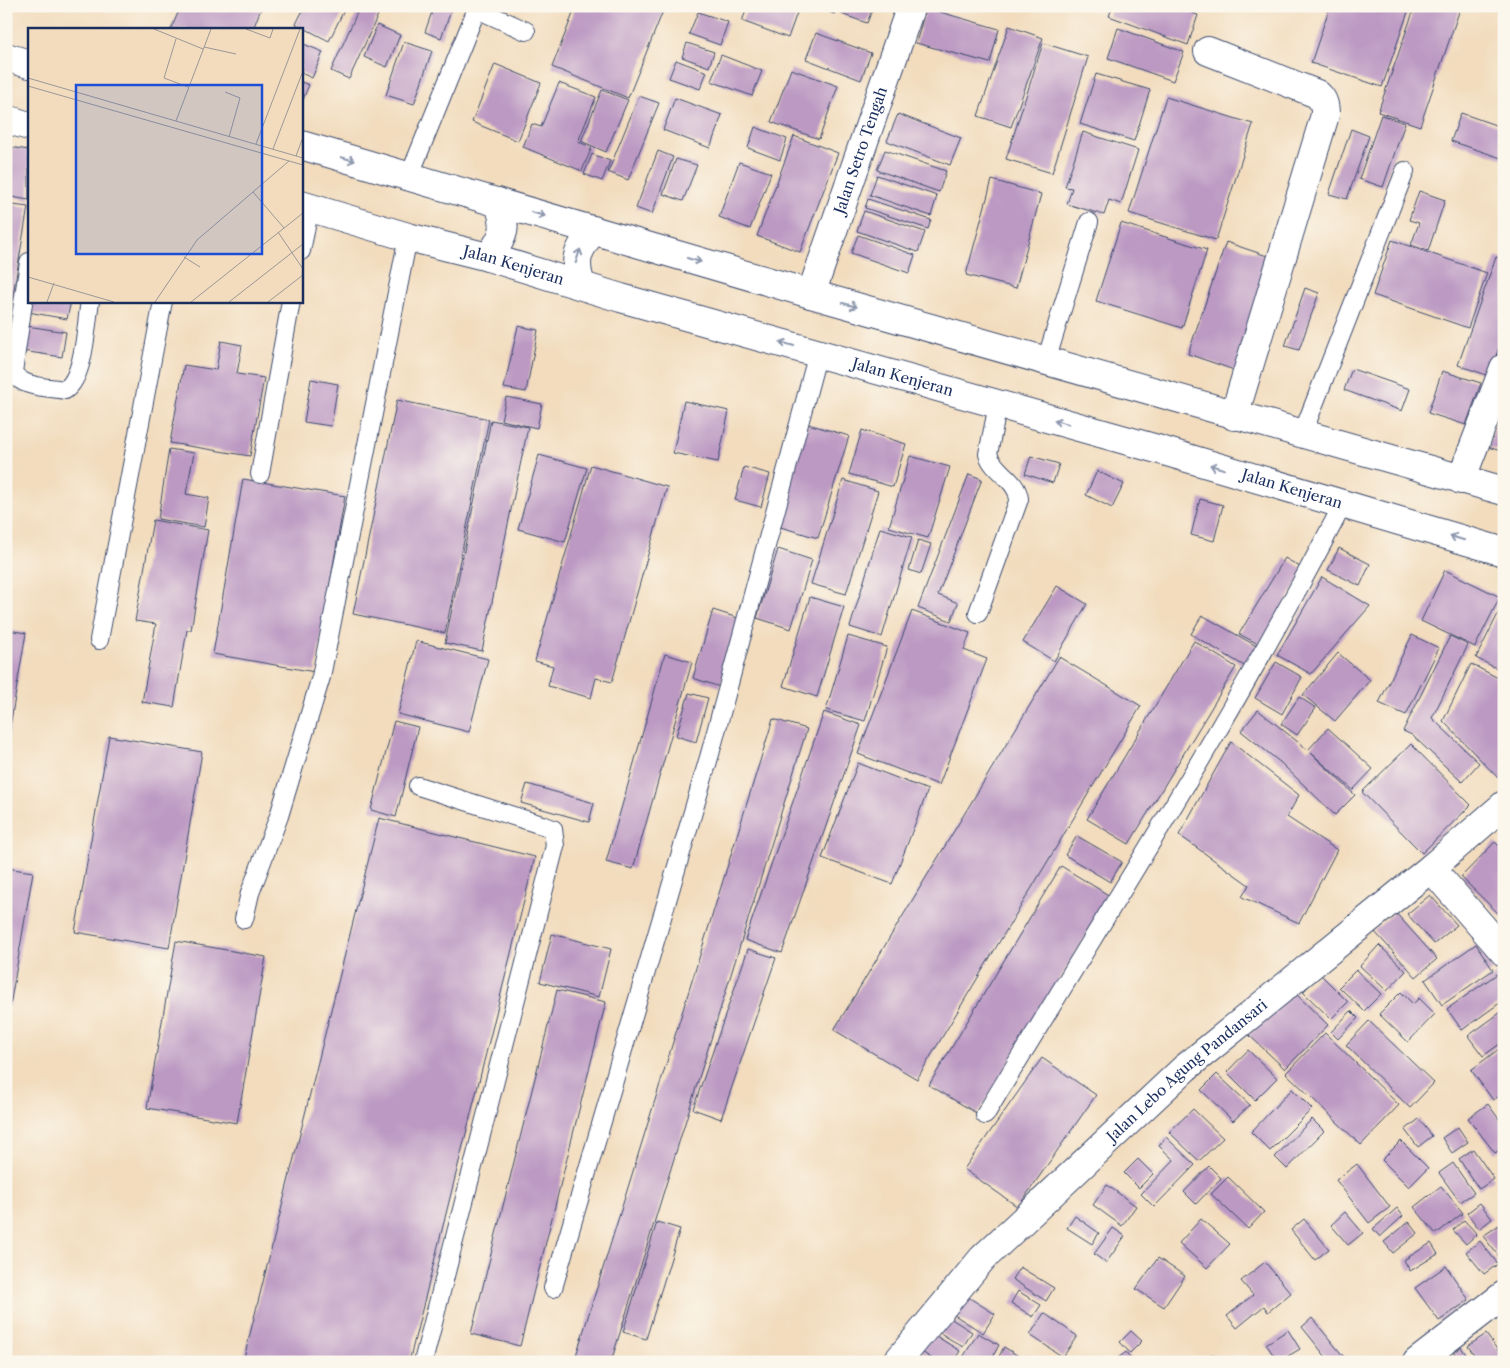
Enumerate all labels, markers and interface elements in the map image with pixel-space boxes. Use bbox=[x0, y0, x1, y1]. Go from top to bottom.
inset map bbox=[28, 28, 302, 302]
street label: Jalan Setro Tengah bbox=[829, 84, 891, 218]
one-way arrow bbox=[340, 154, 356, 164]
one-way arrow bbox=[529, 210, 545, 220]
street label: Jalan Kenjeran bbox=[459, 241, 567, 289]
one-way arrow bbox=[574, 249, 584, 265]
one-way arrow bbox=[685, 255, 701, 265]
one-way arrow bbox=[841, 300, 857, 310]
one-way arrow bbox=[779, 339, 795, 349]
street label: Jalan Kenjeran bbox=[848, 353, 956, 400]
one-way arrow bbox=[1054, 417, 1070, 426]
one-way arrow bbox=[1210, 461, 1226, 471]
street label: Jalan Kenjeran bbox=[1238, 464, 1345, 513]
one-way arrow bbox=[1449, 533, 1465, 543]
street label: Jalan Lebo Agung Pandansari bbox=[1101, 995, 1271, 1147]

